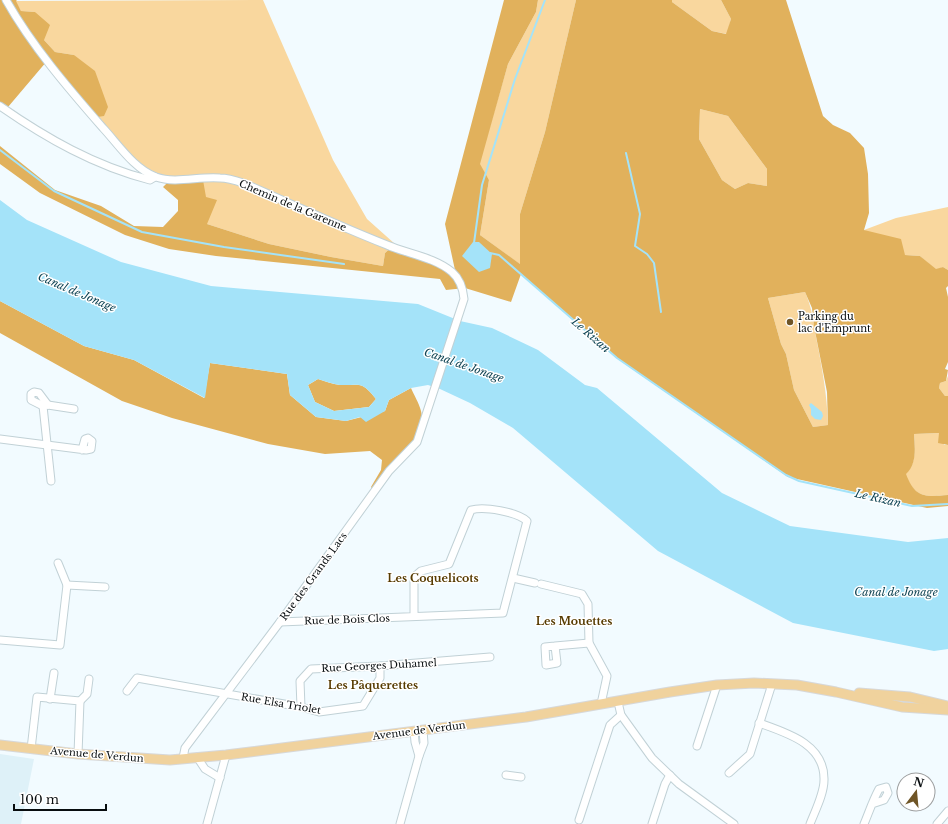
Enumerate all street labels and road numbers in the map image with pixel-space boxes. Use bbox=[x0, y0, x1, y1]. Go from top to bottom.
street label: Chemin de la Garenne bbox=[237, 177, 349, 234]
street label: Rue des Grands Lacs bbox=[277, 529, 350, 623]
street label: Rue de Bois Clos bbox=[304, 611, 391, 627]
street label: Rue Georges Duhamel bbox=[321, 656, 437, 675]
street label: Rue Elsa Triolet bbox=[240, 690, 322, 717]
street label: Avenue de Verdun bbox=[371, 718, 466, 743]
street label: Avenue de Verdun bbox=[49, 744, 144, 765]

